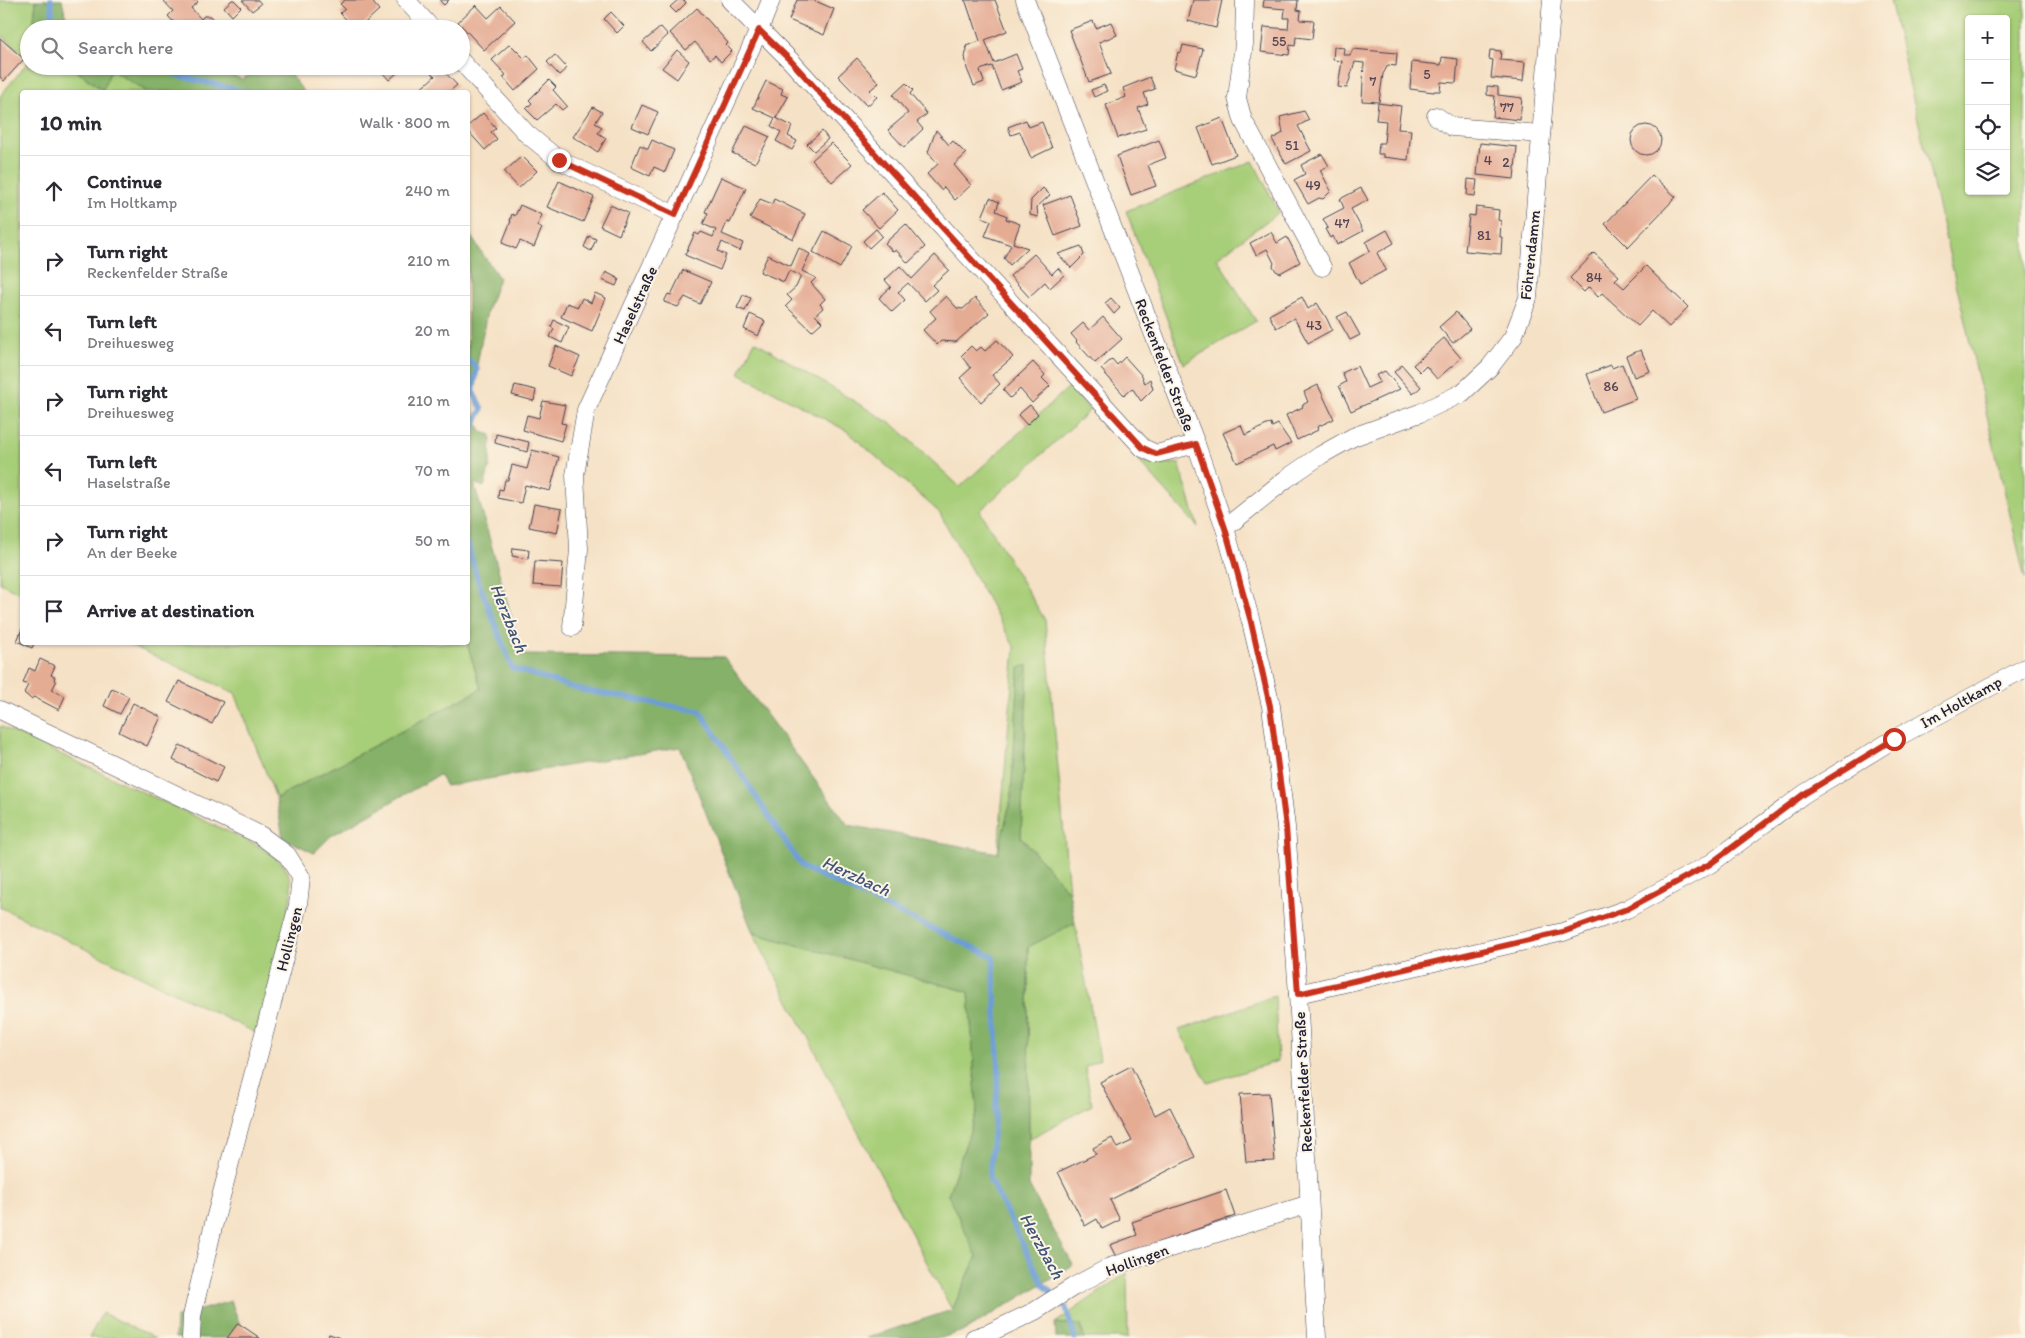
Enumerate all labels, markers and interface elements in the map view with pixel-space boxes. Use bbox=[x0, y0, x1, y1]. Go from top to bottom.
map controls bbox=[1965, 15, 2010, 195]
button: + bbox=[1965, 15, 2010, 60]
search box bbox=[20, 20, 470, 75]
house number: 55 bbox=[1272, 33, 1286, 50]
icon: search bbox=[38, 34, 66, 62]
text: Search here bbox=[78, 36, 173, 59]
button: − bbox=[1965, 60, 2010, 105]
house number: 5 bbox=[1423, 66, 1431, 83]
house number: 7 bbox=[1370, 73, 1377, 90]
house number: 77 bbox=[1500, 99, 1514, 116]
button: locate bbox=[1965, 105, 2010, 150]
text: 10 min bbox=[40, 110, 102, 135]
text: Walk · 800 m bbox=[359, 113, 450, 132]
house number: 51 bbox=[1285, 137, 1299, 154]
route end bbox=[548, 149, 571, 172]
button: layers bbox=[1965, 150, 2010, 195]
house number: 4 bbox=[1484, 152, 1493, 169]
house number: 2 bbox=[1502, 154, 1510, 171]
text: Continue bbox=[87, 170, 162, 193]
icon: ahead bbox=[40, 177, 68, 205]
house number: 49 bbox=[1305, 177, 1321, 194]
text: 240 m bbox=[405, 181, 450, 200]
text: Im Holtkamp bbox=[87, 193, 177, 212]
street label: Föhrendamm bbox=[1516, 209, 1544, 301]
house number: 47 bbox=[1334, 215, 1350, 232]
house number: 81 bbox=[1477, 227, 1492, 244]
text: Turn right bbox=[87, 240, 168, 263]
icon: right bbox=[40, 247, 68, 275]
text: 210 m bbox=[407, 251, 450, 270]
text: Reckenfelder Straße bbox=[87, 263, 228, 282]
street label: Haselstraße bbox=[609, 263, 661, 347]
house number: 84 bbox=[1586, 269, 1603, 286]
street label: Reckenfelder Straße bbox=[1131, 296, 1199, 434]
text: Turn left bbox=[87, 310, 157, 333]
icon: left bbox=[40, 317, 68, 345]
house number: 43 bbox=[1306, 317, 1322, 334]
text: 20 m bbox=[415, 321, 450, 340]
text: Dreihuesweg bbox=[87, 333, 174, 352]
house number: 86 bbox=[1603, 378, 1619, 395]
text: Turn right bbox=[87, 380, 168, 403]
icon: right bbox=[40, 387, 68, 415]
text: 210 m bbox=[407, 391, 450, 410]
text: Dreihuesweg bbox=[87, 403, 174, 422]
text: Turn left bbox=[87, 450, 157, 473]
icon: left bbox=[40, 457, 68, 485]
text: 70 m bbox=[415, 461, 450, 480]
text: Haselstraße bbox=[87, 473, 171, 492]
text: Turn right bbox=[87, 520, 168, 543]
icon: right bbox=[40, 527, 68, 555]
text: 50 m bbox=[415, 531, 450, 550]
text: An der Beeke bbox=[87, 543, 177, 562]
water label: Herzbach bbox=[485, 580, 533, 656]
icon: arrive bbox=[40, 597, 68, 625]
text: Arrive at destination bbox=[87, 599, 254, 622]
street label: Im Holtkamp bbox=[1917, 672, 2005, 732]
route start bbox=[1883, 728, 1906, 751]
water label: Herzbach bbox=[819, 851, 894, 902]
street label: Hollingen bbox=[272, 904, 306, 973]
street label: Reckenfelder Straße bbox=[1290, 1011, 1316, 1153]
water label: Herzbach bbox=[1015, 1209, 1070, 1284]
street label: Hollingen bbox=[1103, 1240, 1172, 1280]

